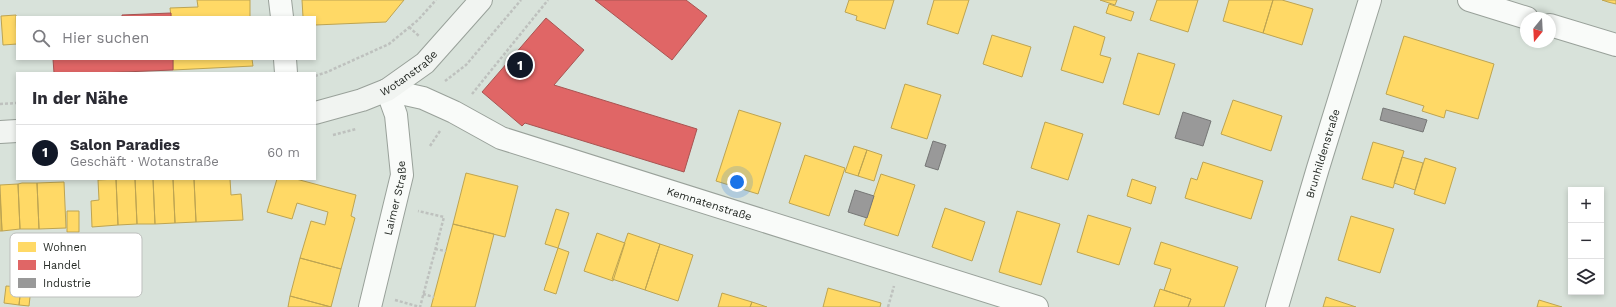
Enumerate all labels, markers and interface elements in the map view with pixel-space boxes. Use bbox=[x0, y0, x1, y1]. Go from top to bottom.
north arrow bbox=[1520, 12, 1556, 48]
search box bbox=[16, 16, 316, 60]
icon: search bbox=[30, 27, 52, 49]
text: Hier suchen bbox=[62, 29, 149, 47]
street label: Wotanstraße bbox=[378, 48, 440, 99]
pin: 1 bbox=[507, 50, 533, 80]
text: In der Nähe bbox=[32, 88, 128, 108]
street label: Brunhildenstraße bbox=[1303, 107, 1342, 200]
text: Salon Paradies bbox=[70, 136, 180, 154]
text: 1 bbox=[42, 145, 48, 160]
text: 60 m bbox=[267, 145, 300, 160]
text: Geschäft · Wotanstraße bbox=[70, 154, 219, 169]
street label: Laimer Straße bbox=[381, 160, 409, 237]
your location bbox=[727, 172, 747, 192]
street label: Kemnatenstraße bbox=[665, 184, 753, 223]
map controls bbox=[1568, 187, 1604, 295]
button: + bbox=[1568, 187, 1604, 223]
button: − bbox=[1568, 223, 1604, 259]
legend bbox=[10, 233, 142, 297]
text: Wohnen bbox=[43, 241, 87, 254]
text: Handel bbox=[43, 259, 81, 272]
button: layers bbox=[1568, 259, 1604, 295]
text: Industrie bbox=[43, 277, 91, 290]

